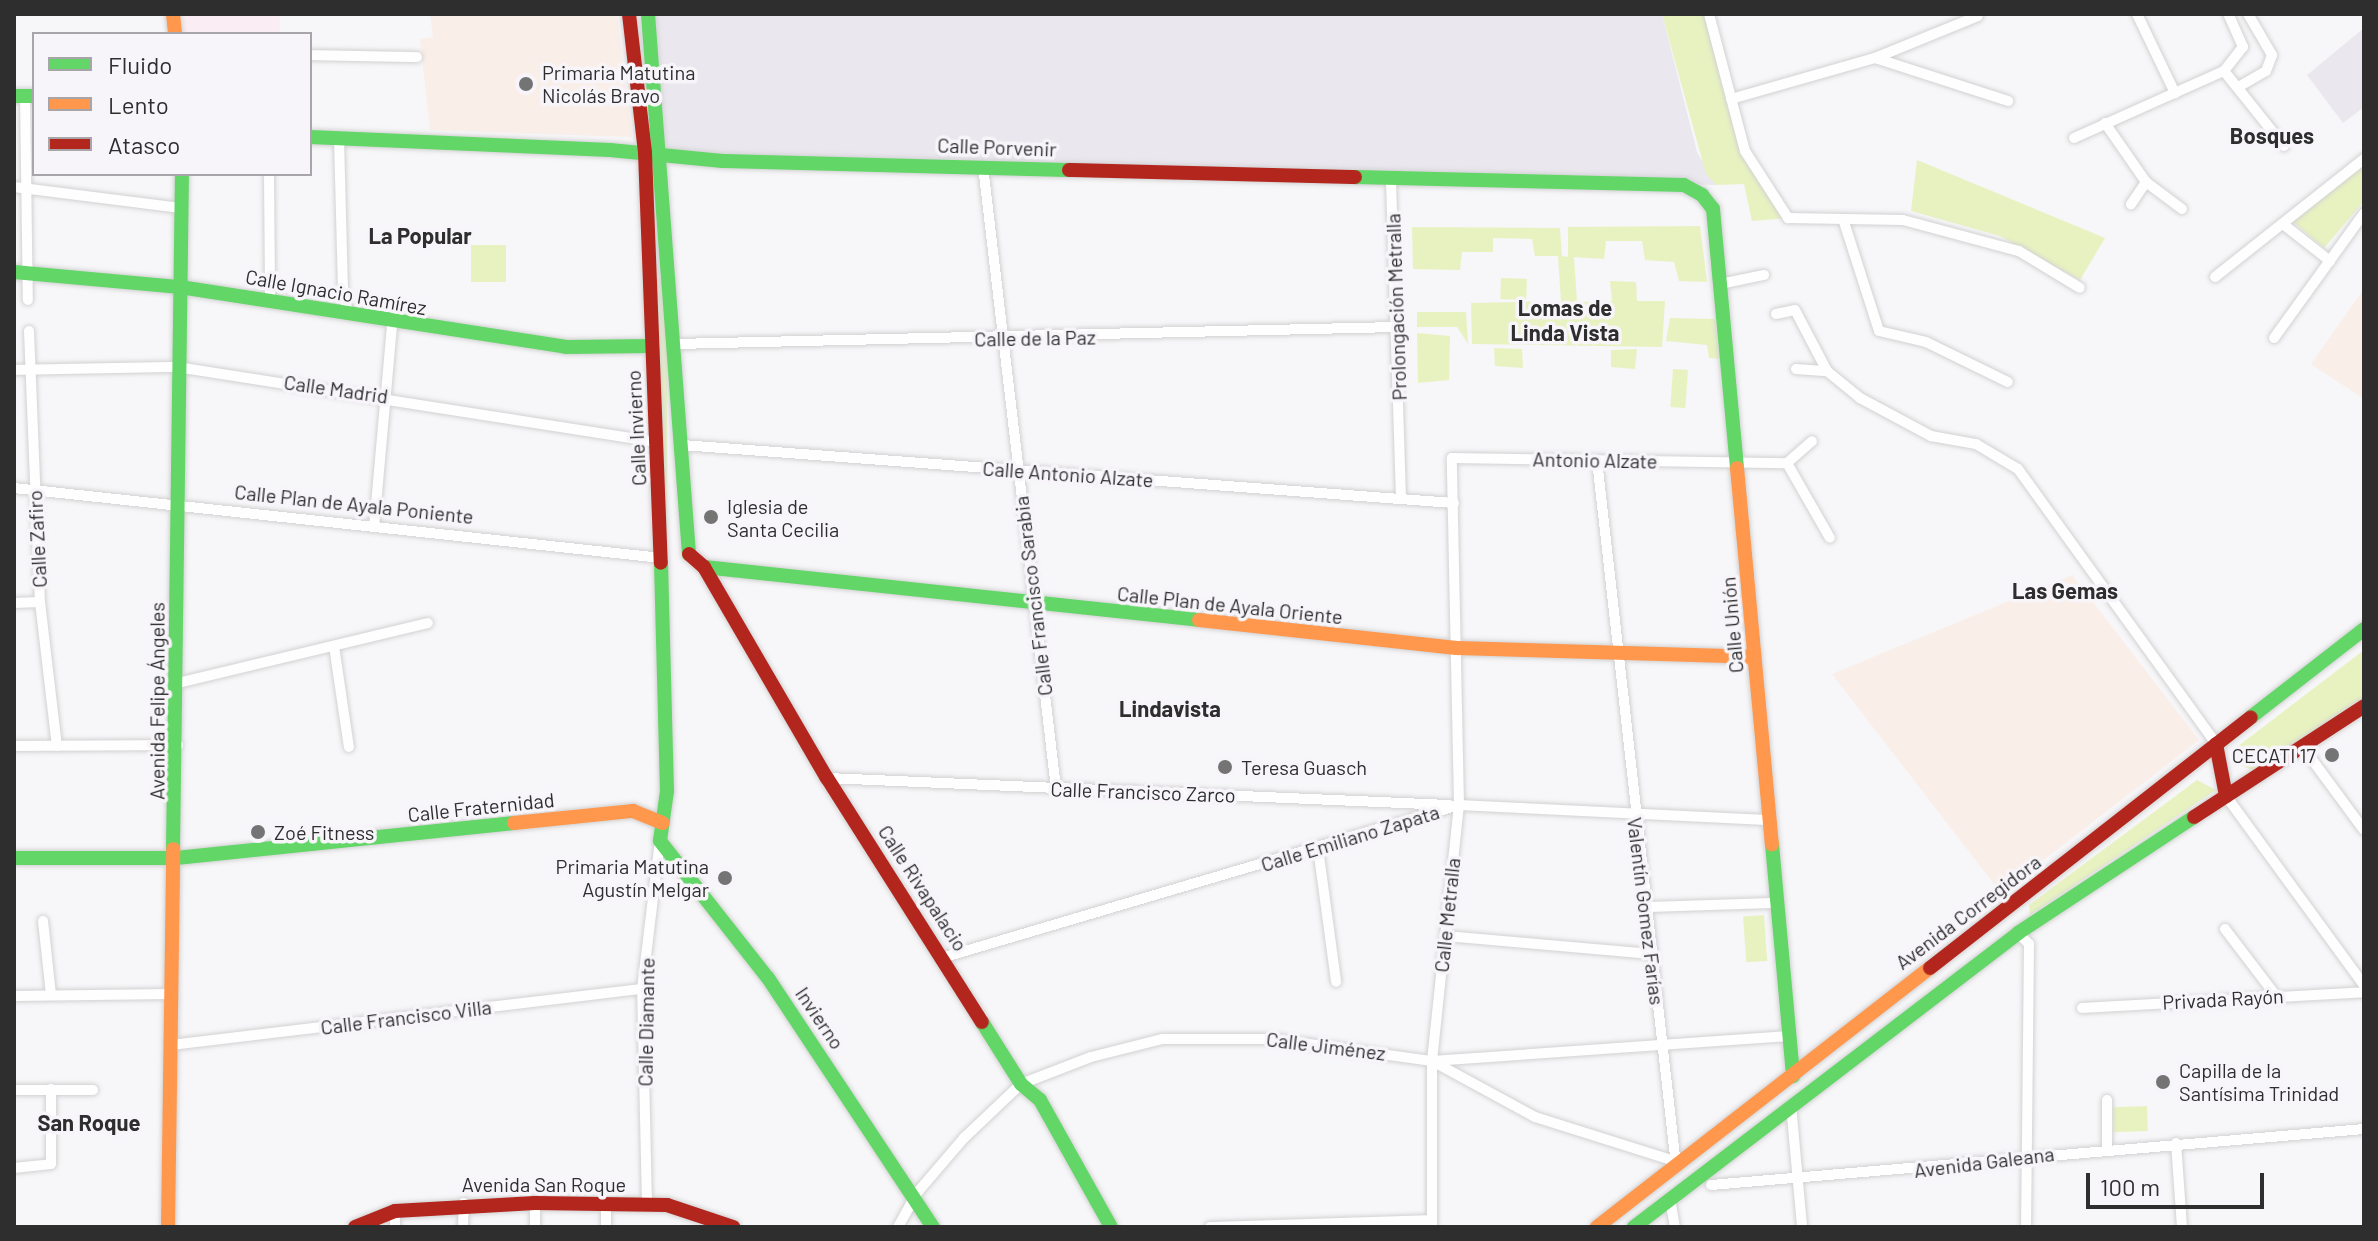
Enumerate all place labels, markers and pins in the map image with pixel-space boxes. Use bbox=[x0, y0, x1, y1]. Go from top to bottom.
place label: Primaria Matutina Nicolás Bravo bbox=[542, 60, 695, 107]
marker: Primaria Matutina Nicolás Bravo bbox=[517, 75, 535, 93]
place label: Iglesia de Santa Cecilia bbox=[727, 494, 839, 541]
marker: Iglesia de Santa Cecilia bbox=[702, 508, 720, 526]
place label: CECATI 17 bbox=[2232, 743, 2316, 767]
marker: CECATI 17 bbox=[2323, 746, 2341, 764]
place label: Teresa Guasch bbox=[1241, 755, 1367, 779]
marker: Teresa Guasch bbox=[1216, 758, 1234, 776]
place label: Zoé Fitness bbox=[274, 820, 374, 844]
marker: Zoé Fitness bbox=[249, 823, 267, 841]
place label: Primaria Matutina Agustín Melgar bbox=[556, 854, 709, 901]
marker: Primaria Matutina Agustín Melgar bbox=[716, 869, 734, 887]
place label: Capilla de la Santísima Trinidad bbox=[2179, 1058, 2339, 1105]
marker: Capilla de la Santísima Trinidad bbox=[2154, 1073, 2172, 1091]

